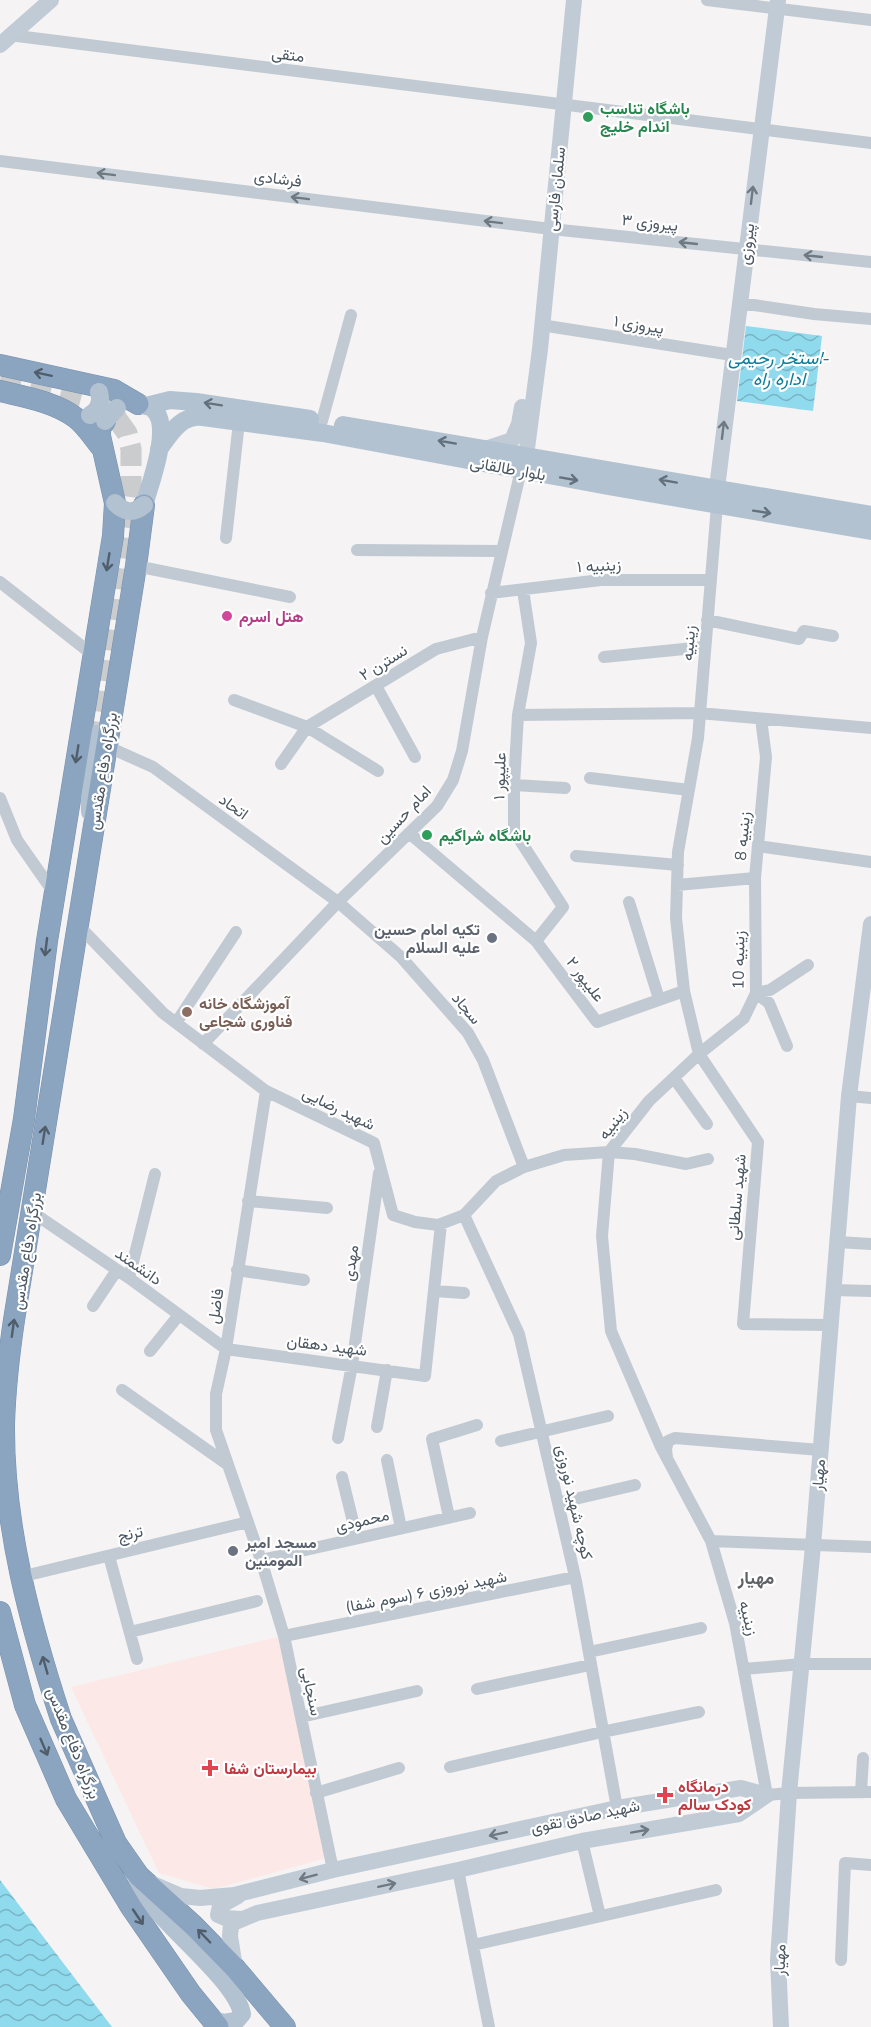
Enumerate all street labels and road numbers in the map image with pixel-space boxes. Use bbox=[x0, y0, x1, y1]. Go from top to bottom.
street label: متقی bbox=[270, 42, 306, 68]
street label: سلمان فارسی bbox=[541, 146, 571, 232]
street label: فرشادی bbox=[253, 165, 303, 193]
street label: پیروزی ٣ bbox=[621, 209, 679, 237]
street label: پیروزی bbox=[734, 222, 760, 266]
street label: پیروزی ١ bbox=[612, 310, 665, 340]
street label: بلوار طالقانی bbox=[468, 452, 547, 486]
street label: زینبیه ۱ bbox=[576, 554, 622, 578]
street label: زینبیه bbox=[676, 624, 702, 662]
street label: نسترن ۲ bbox=[355, 640, 412, 686]
street label: بزرگراه دفاع مقدس bbox=[83, 711, 123, 831]
street label: علیپور ۱ bbox=[488, 752, 512, 800]
street label: امام حسین bbox=[371, 781, 436, 849]
street label: اتحاد bbox=[214, 789, 253, 825]
street label: زینبیه 8 bbox=[730, 811, 756, 862]
street label: زینبیه 10 bbox=[727, 930, 751, 990]
street label: علیپور ۲ bbox=[561, 952, 609, 1007]
street label: سجاد bbox=[446, 988, 486, 1029]
street label: شهید رضایی bbox=[299, 1082, 379, 1136]
street label: زینبیه bbox=[593, 1103, 632, 1144]
street label: شهید سلطانی bbox=[722, 1153, 752, 1241]
street label: بزرگراه دفاع مقدس bbox=[7, 1191, 47, 1311]
street label: دانشمند bbox=[111, 1243, 166, 1291]
street label: مهدی bbox=[338, 1244, 364, 1283]
street label: فاضل bbox=[203, 1287, 229, 1325]
street label: شهید دهقان bbox=[285, 1330, 368, 1362]
street label: کوچه شهید نوروزی bbox=[550, 1443, 598, 1562]
street label: مهیار bbox=[807, 1458, 831, 1493]
street label: محمودی bbox=[333, 1504, 391, 1538]
street label: ترنج bbox=[115, 1520, 145, 1548]
street label: شهید نوروزی ۶ (سوم شفا) bbox=[344, 1566, 509, 1618]
street label: زینبیه bbox=[733, 1598, 763, 1638]
street label: سنجابی bbox=[295, 1665, 327, 1718]
street label: بزرگراه دفاع مقدس bbox=[41, 1684, 105, 1802]
street label: شهید صادق تقوی bbox=[529, 1795, 642, 1839]
street label: مهیار bbox=[769, 1944, 791, 1977]

